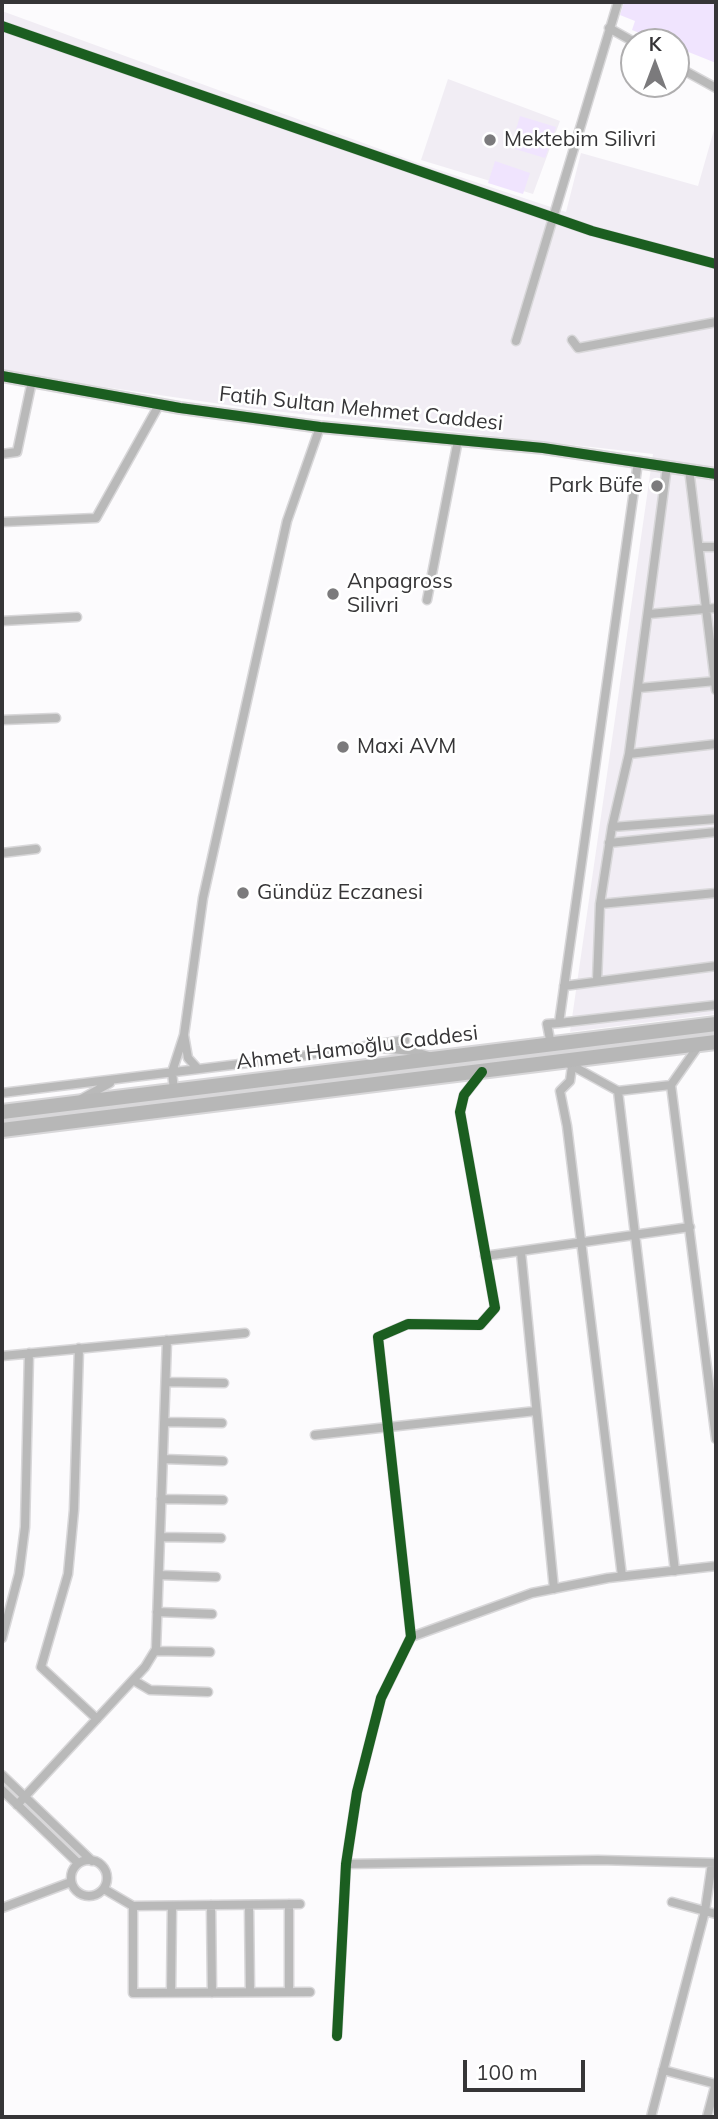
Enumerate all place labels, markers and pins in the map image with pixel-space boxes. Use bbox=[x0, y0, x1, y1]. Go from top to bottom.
place label: Mektebim Silivri bbox=[504, 127, 656, 153]
marker: Mektebim Silivri bbox=[482, 132, 498, 148]
place label: Park Büfe bbox=[549, 473, 643, 499]
marker: Park Büfe bbox=[649, 478, 665, 494]
place label: Anpagross Silivri bbox=[347, 569, 453, 619]
marker: Anpagross Silivri bbox=[325, 586, 341, 602]
place label: Maxi AVM bbox=[357, 734, 456, 760]
marker: Maxi AVM bbox=[335, 739, 351, 755]
place label: Gündüz Eczanesi bbox=[257, 880, 423, 906]
marker: Gündüz Eczanesi bbox=[235, 885, 251, 901]

